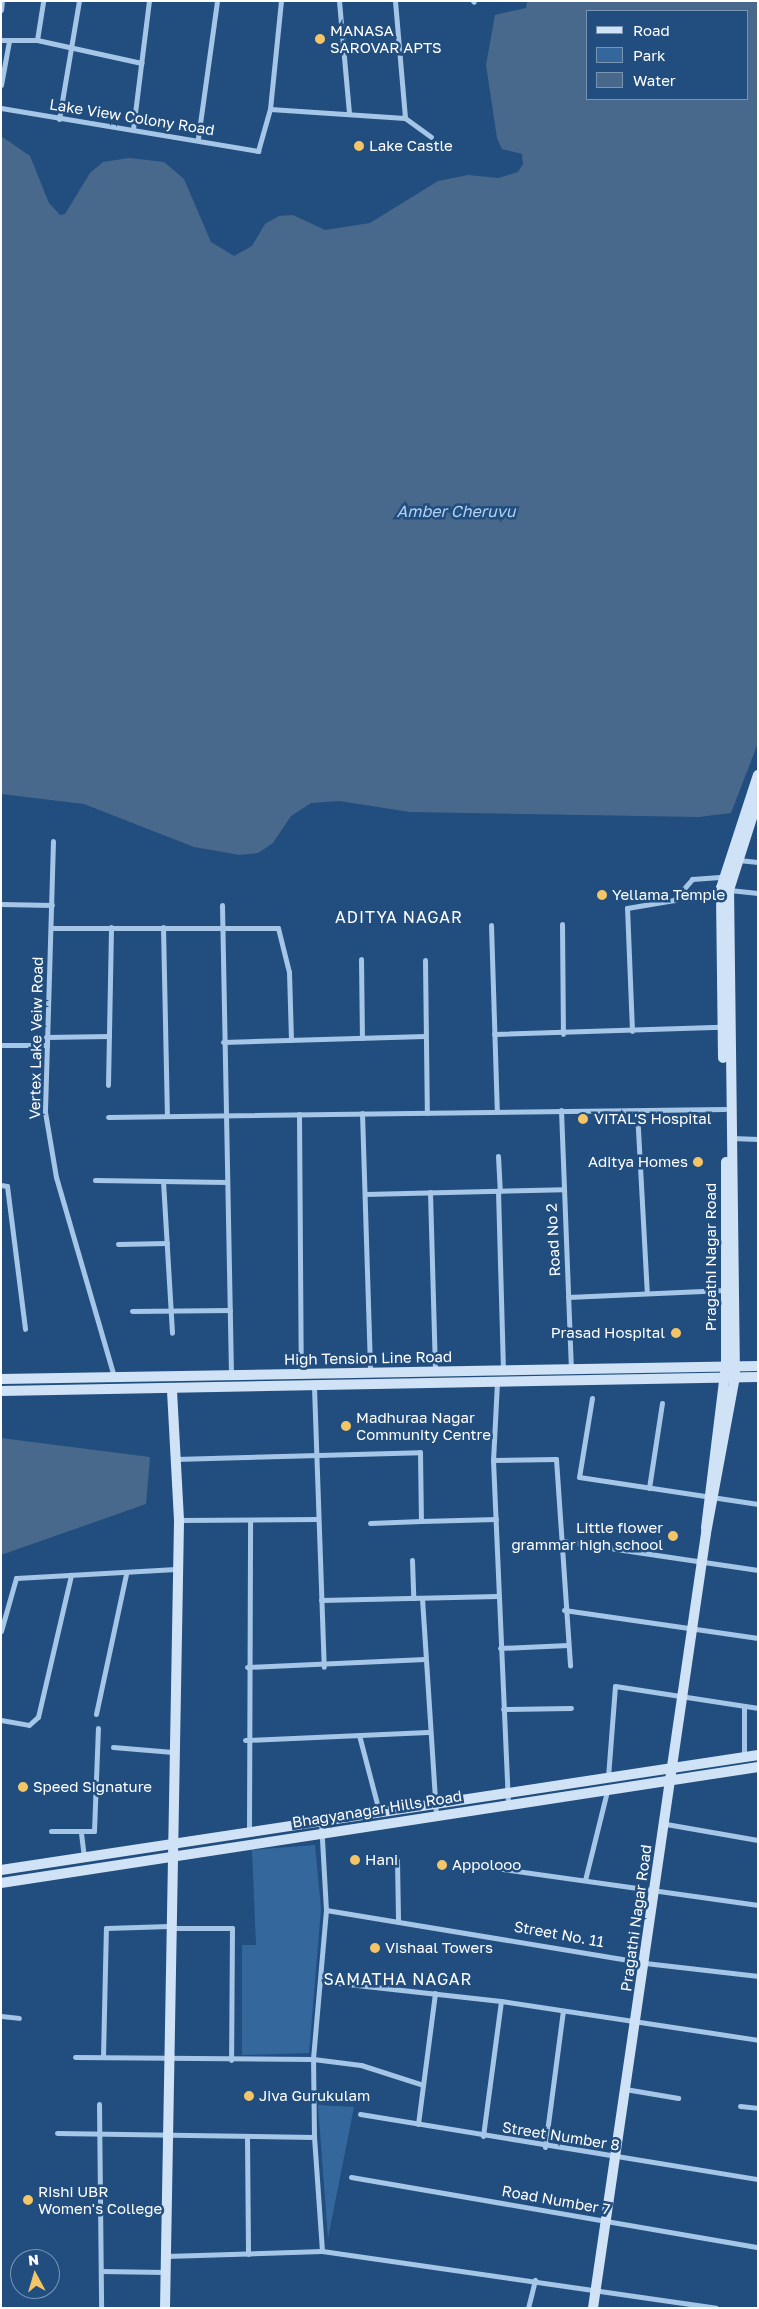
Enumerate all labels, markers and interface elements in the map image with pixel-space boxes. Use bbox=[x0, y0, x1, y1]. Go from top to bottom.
legend bbox=[586, 10, 749, 100]
place label: MANASA SAROVAR APTS bbox=[330, 21, 442, 56]
text: Road bbox=[633, 21, 670, 39]
marker: MANASA SAROVAR APTS bbox=[314, 33, 326, 45]
text: Park bbox=[633, 46, 665, 64]
text: Water bbox=[633, 71, 676, 89]
street label: Lake View Colony Road bbox=[48, 95, 216, 139]
place label: Lake Castle bbox=[369, 137, 453, 155]
marker: Lake Castle bbox=[353, 140, 365, 152]
water label: Amber Cheruvu bbox=[397, 501, 515, 521]
place label: Yellama Temple bbox=[612, 886, 725, 904]
marker: Yellama Temple bbox=[596, 889, 608, 901]
district label: ADITYA NAGAR bbox=[334, 907, 464, 927]
street label: Vertex Lake Veiw Road bbox=[26, 956, 46, 1120]
place label: VITAL'S Hospital bbox=[594, 1110, 711, 1128]
marker: VITAL'S Hospital bbox=[576, 1112, 590, 1126]
place label: Aditya Homes bbox=[588, 1153, 688, 1171]
marker: Aditya Homes bbox=[692, 1156, 704, 1168]
street label: Pragathi Nagar Road bbox=[702, 1183, 720, 1331]
street label: Road No 2 bbox=[542, 1203, 564, 1277]
place label: Prasad Hospital bbox=[551, 1324, 665, 1342]
marker: Prasad Hospital bbox=[669, 1326, 683, 1340]
street label: High Tension Line Road bbox=[284, 1348, 452, 1368]
place label: Madhuraa Nagar Community Centre bbox=[356, 1408, 491, 1443]
marker: Madhuraa Nagar Community Centre bbox=[340, 1420, 352, 1432]
place label: Little flower grammar high school bbox=[511, 1518, 663, 1553]
marker: Little flower grammar high school bbox=[667, 1530, 679, 1542]
place label: Speed Signature bbox=[33, 1778, 152, 1796]
marker: Speed Signature bbox=[17, 1781, 29, 1793]
street label: Bhagyanagar Hills Road bbox=[291, 1787, 463, 1831]
street label: Pragathi Nagar Road bbox=[617, 1843, 655, 1993]
place label: Hani bbox=[365, 1851, 398, 1869]
marker: Hani bbox=[349, 1854, 361, 1866]
place label: Appolooo bbox=[452, 1856, 521, 1874]
marker: Appolooo bbox=[436, 1859, 448, 1871]
street label: Street No. 11 bbox=[513, 1917, 605, 1951]
place label: Vishaal Towers bbox=[385, 1939, 493, 1957]
marker: Vishaal Towers bbox=[369, 1942, 381, 1954]
district label: SAMATHA NAGAR bbox=[322, 1969, 474, 1989]
place label: Jiva Gurukulam bbox=[259, 2087, 370, 2105]
marker: Jiva Gurukulam bbox=[243, 2090, 255, 2102]
street label: Street Number 8 bbox=[501, 2118, 621, 2154]
place label: Rishi UBR Women's College bbox=[38, 2182, 162, 2217]
street label: Road Number 7 bbox=[500, 2182, 612, 2218]
marker: Rishi UBR Women's College bbox=[22, 2194, 34, 2206]
north arrow bbox=[10, 2249, 60, 2299]
text: N bbox=[27, 2251, 40, 2269]

